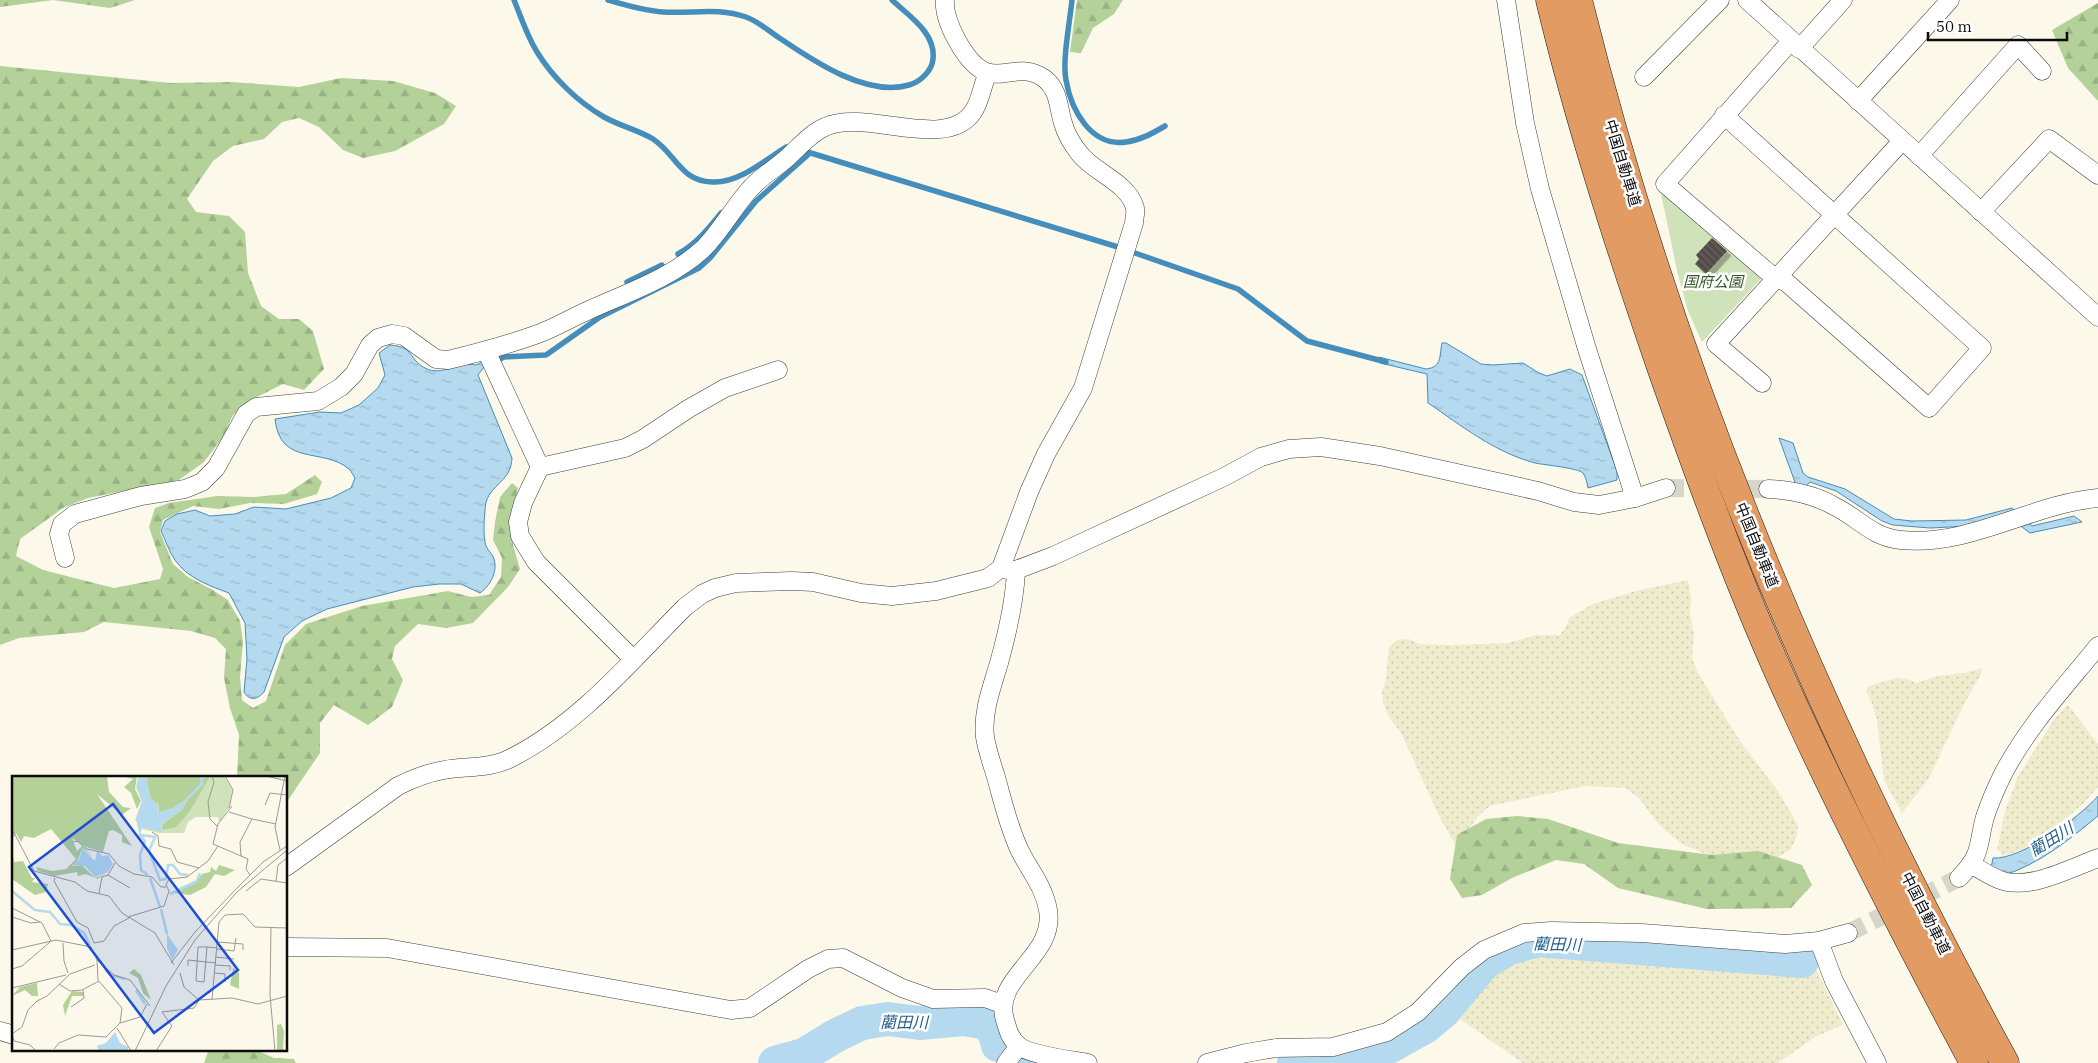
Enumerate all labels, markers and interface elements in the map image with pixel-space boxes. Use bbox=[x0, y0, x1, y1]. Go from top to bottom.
scale bar bbox=[1928, 10, 2067, 42]
text: 50 m bbox=[1936, 17, 1972, 36]
street label: 中国自動車道 bbox=[1601, 117, 1645, 209]
park label: 国府公園 bbox=[1683, 272, 1745, 291]
street label: 中国自動車道 bbox=[1731, 500, 1783, 590]
inset map bbox=[12, 776, 288, 1050]
water label: 藺田川 bbox=[2025, 817, 2078, 860]
street label: 中国自動車道 bbox=[1897, 869, 1955, 957]
water label: 藺田川 bbox=[1533, 934, 1583, 954]
water label: 藺田川 bbox=[880, 1012, 930, 1032]

